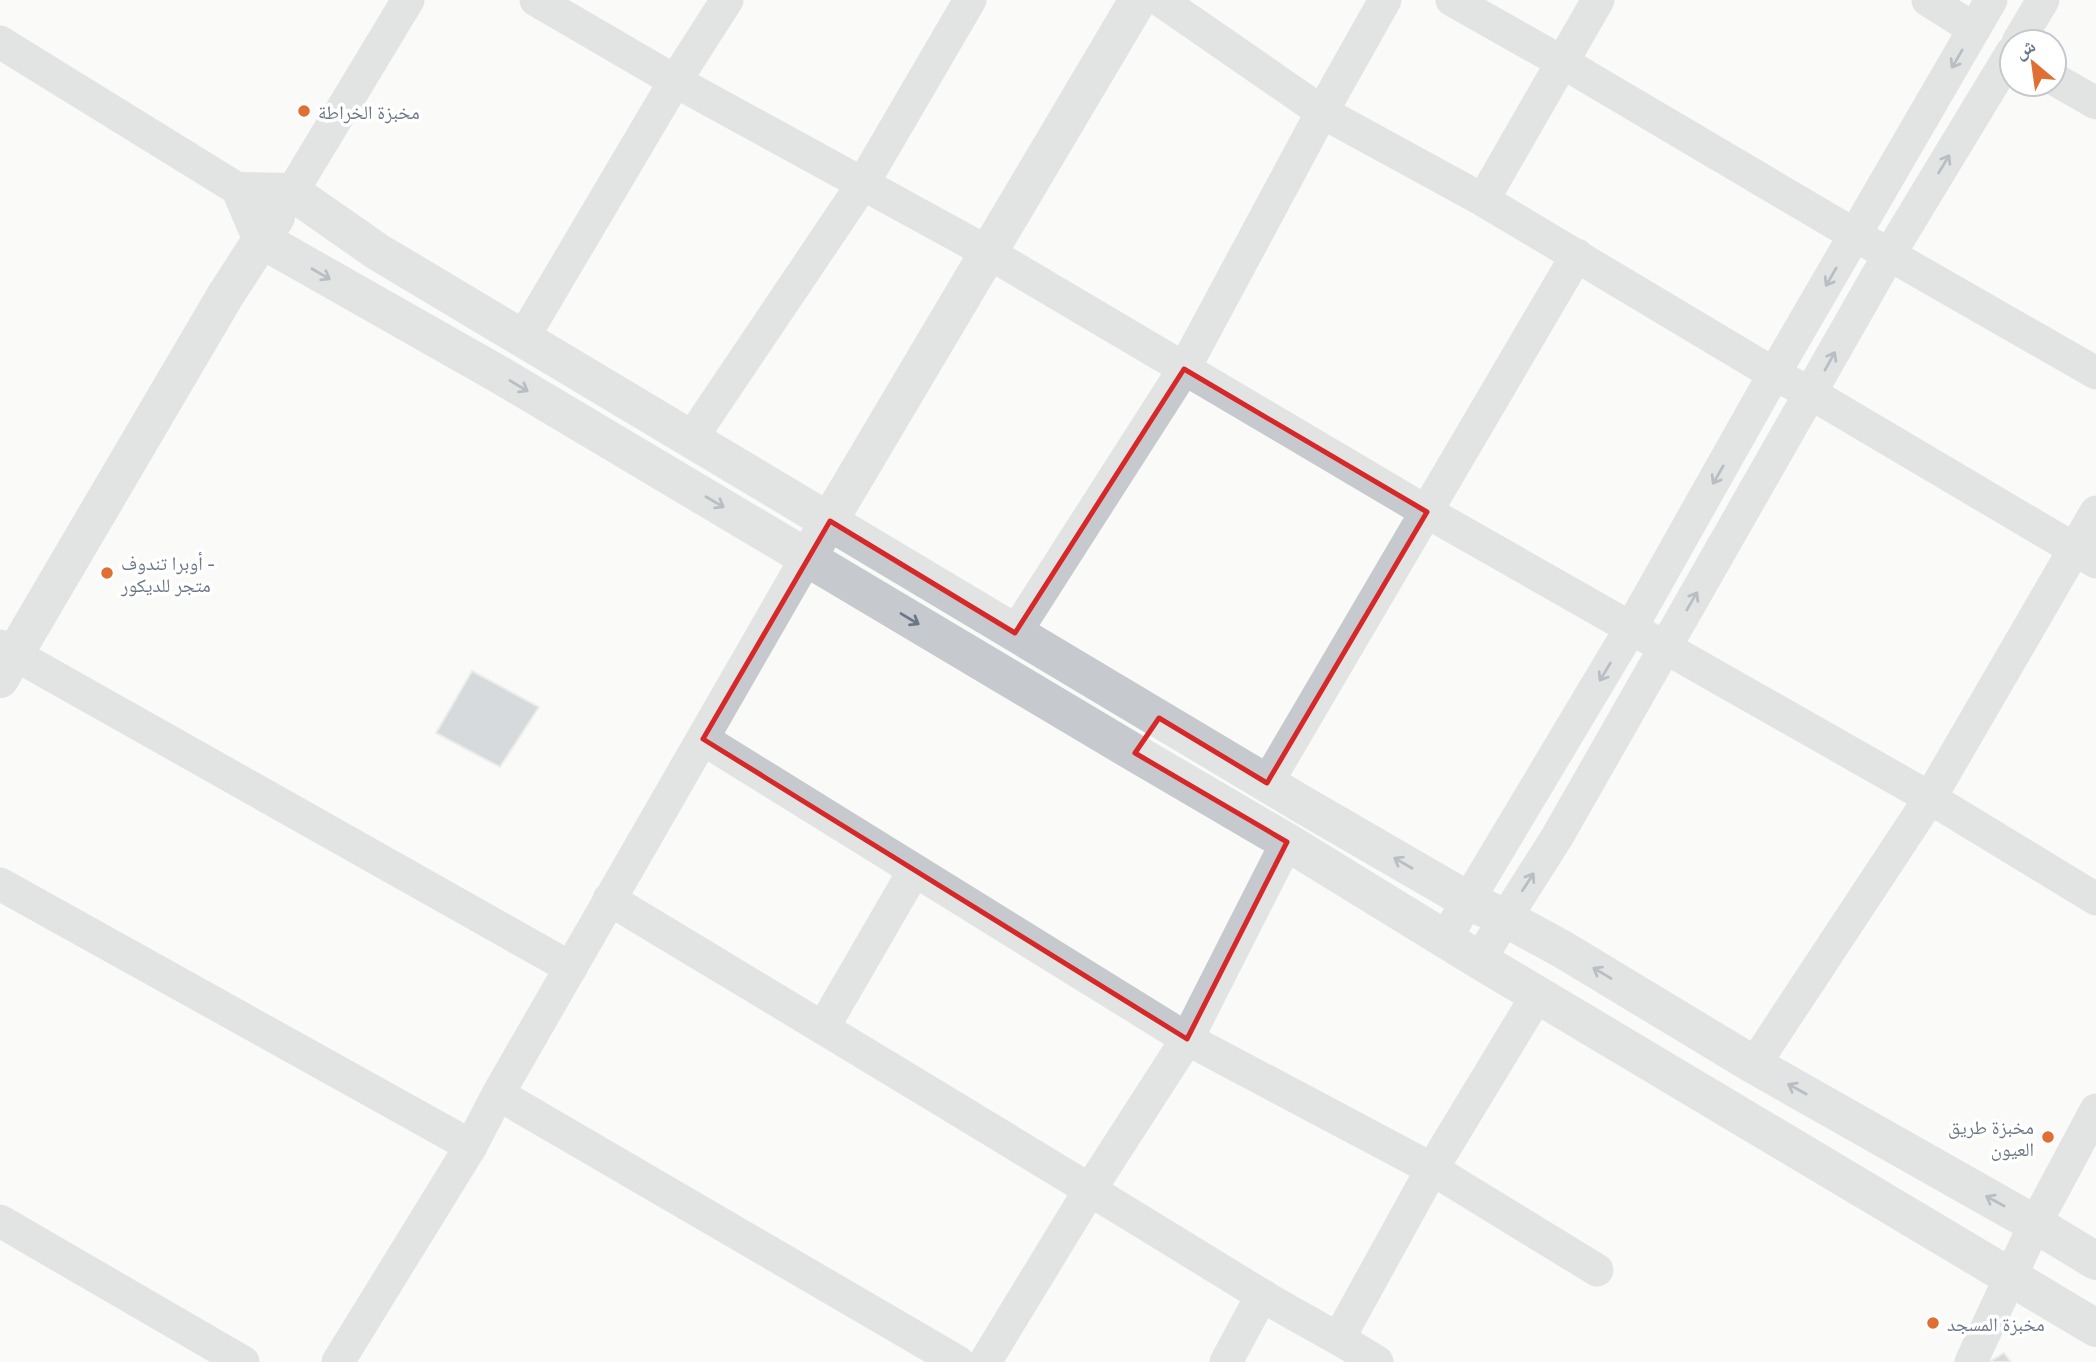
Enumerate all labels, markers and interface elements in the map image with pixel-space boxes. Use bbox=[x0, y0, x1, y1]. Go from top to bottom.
north arrow bbox=[1998, 28, 2068, 98]
text: ش bbox=[2010, 33, 2039, 64]
one-way arrow bbox=[1950, 49, 1964, 69]
place label: مخبزة الخراطة bbox=[318, 100, 420, 124]
marker: مخبزة الخراطة bbox=[296, 103, 312, 119]
one-way arrow bbox=[1937, 155, 1951, 175]
one-way arrow bbox=[311, 267, 331, 281]
one-way arrow bbox=[1824, 267, 1838, 287]
one-way arrow bbox=[1824, 351, 1837, 372]
one-way arrow bbox=[509, 380, 529, 394]
one-way arrow bbox=[1711, 464, 1725, 484]
one-way arrow bbox=[704, 496, 724, 510]
place label: أوبرا تندوف - متجر للديكور bbox=[120, 551, 215, 597]
marker: أوبرا تندوف - متجر للديكور bbox=[99, 565, 115, 581]
one-way arrow bbox=[1685, 591, 1699, 611]
one-way arrow bbox=[900, 612, 920, 626]
one-way arrow bbox=[1597, 661, 1611, 681]
one-way arrow bbox=[1393, 856, 1414, 869]
one-way arrow bbox=[1521, 873, 1536, 892]
one-way arrow bbox=[1592, 966, 1612, 980]
one-way arrow bbox=[1788, 1082, 1808, 1096]
place label: مخبزة طريق العيون bbox=[1948, 1115, 2034, 1161]
marker: مخبزة طريق العيون bbox=[2040, 1129, 2056, 1145]
one-way arrow bbox=[1986, 1194, 2006, 1208]
place label: مخبزة المسجد bbox=[1947, 1312, 2045, 1336]
marker: مخبزة المسجد bbox=[1925, 1315, 1941, 1331]

